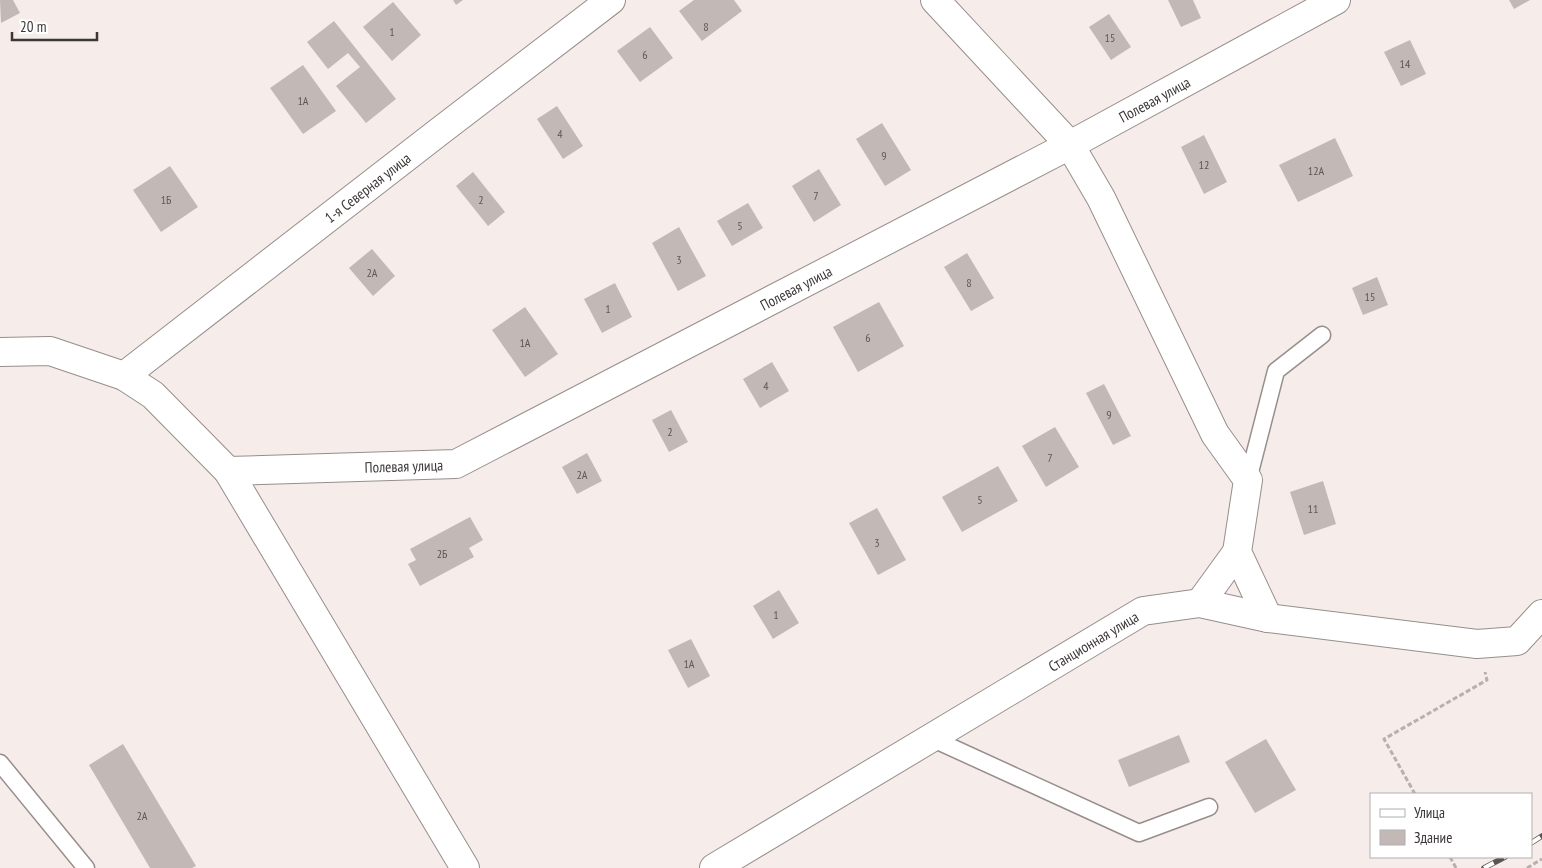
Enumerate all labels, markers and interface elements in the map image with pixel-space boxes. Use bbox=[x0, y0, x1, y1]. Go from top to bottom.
scale bar bbox=[12, 10, 98, 42]
text: 20 m bbox=[20, 17, 46, 36]
house number: 8 bbox=[703, 19, 709, 34]
house number: 1 bbox=[389, 24, 395, 39]
house number: 15 bbox=[1105, 30, 1115, 45]
house number: 6 bbox=[642, 47, 648, 62]
house number: 14 bbox=[1400, 56, 1411, 71]
street label: Полевая улица bbox=[1115, 72, 1193, 126]
house number: 1А bbox=[297, 93, 309, 108]
house number: 4 bbox=[557, 126, 563, 141]
street label: 1-я Северная улица bbox=[321, 148, 414, 227]
house number: 9 bbox=[881, 148, 887, 163]
house number: 12 bbox=[1199, 157, 1209, 172]
house number: 12А bbox=[1308, 163, 1325, 178]
house number: 7 bbox=[813, 188, 819, 203]
house number: 1Б bbox=[161, 192, 171, 207]
house number: 2 bbox=[478, 192, 484, 207]
house number: 5 bbox=[737, 218, 743, 233]
house number: 3 bbox=[676, 252, 682, 267]
street label: Полевая улица bbox=[757, 261, 835, 314]
house number: 2А bbox=[366, 265, 378, 280]
house number: 8 bbox=[966, 275, 972, 290]
house number: 15 bbox=[1365, 289, 1375, 304]
house number: 1 bbox=[605, 301, 611, 316]
house number: 6 bbox=[865, 330, 871, 345]
house number: 1А bbox=[519, 335, 531, 350]
house number: 4 bbox=[763, 378, 769, 393]
house number: 9 bbox=[1106, 407, 1112, 422]
house number: 2 bbox=[667, 424, 673, 439]
house number: 7 bbox=[1047, 450, 1053, 465]
street label: Полевая улица bbox=[364, 455, 443, 476]
house number: 2А bbox=[576, 467, 588, 482]
house number: 5 bbox=[977, 492, 983, 507]
house number: 11 bbox=[1308, 501, 1318, 516]
house number: 3 bbox=[874, 535, 880, 550]
house number: 2Б bbox=[437, 546, 447, 561]
house number: 1 bbox=[773, 607, 779, 622]
street label: Станционная улица bbox=[1045, 607, 1142, 675]
house number: 1А bbox=[683, 656, 695, 671]
legend bbox=[1370, 793, 1532, 858]
text: Улица bbox=[1414, 803, 1445, 822]
house number: 2А bbox=[136, 808, 148, 823]
text: Здание bbox=[1414, 828, 1452, 847]

